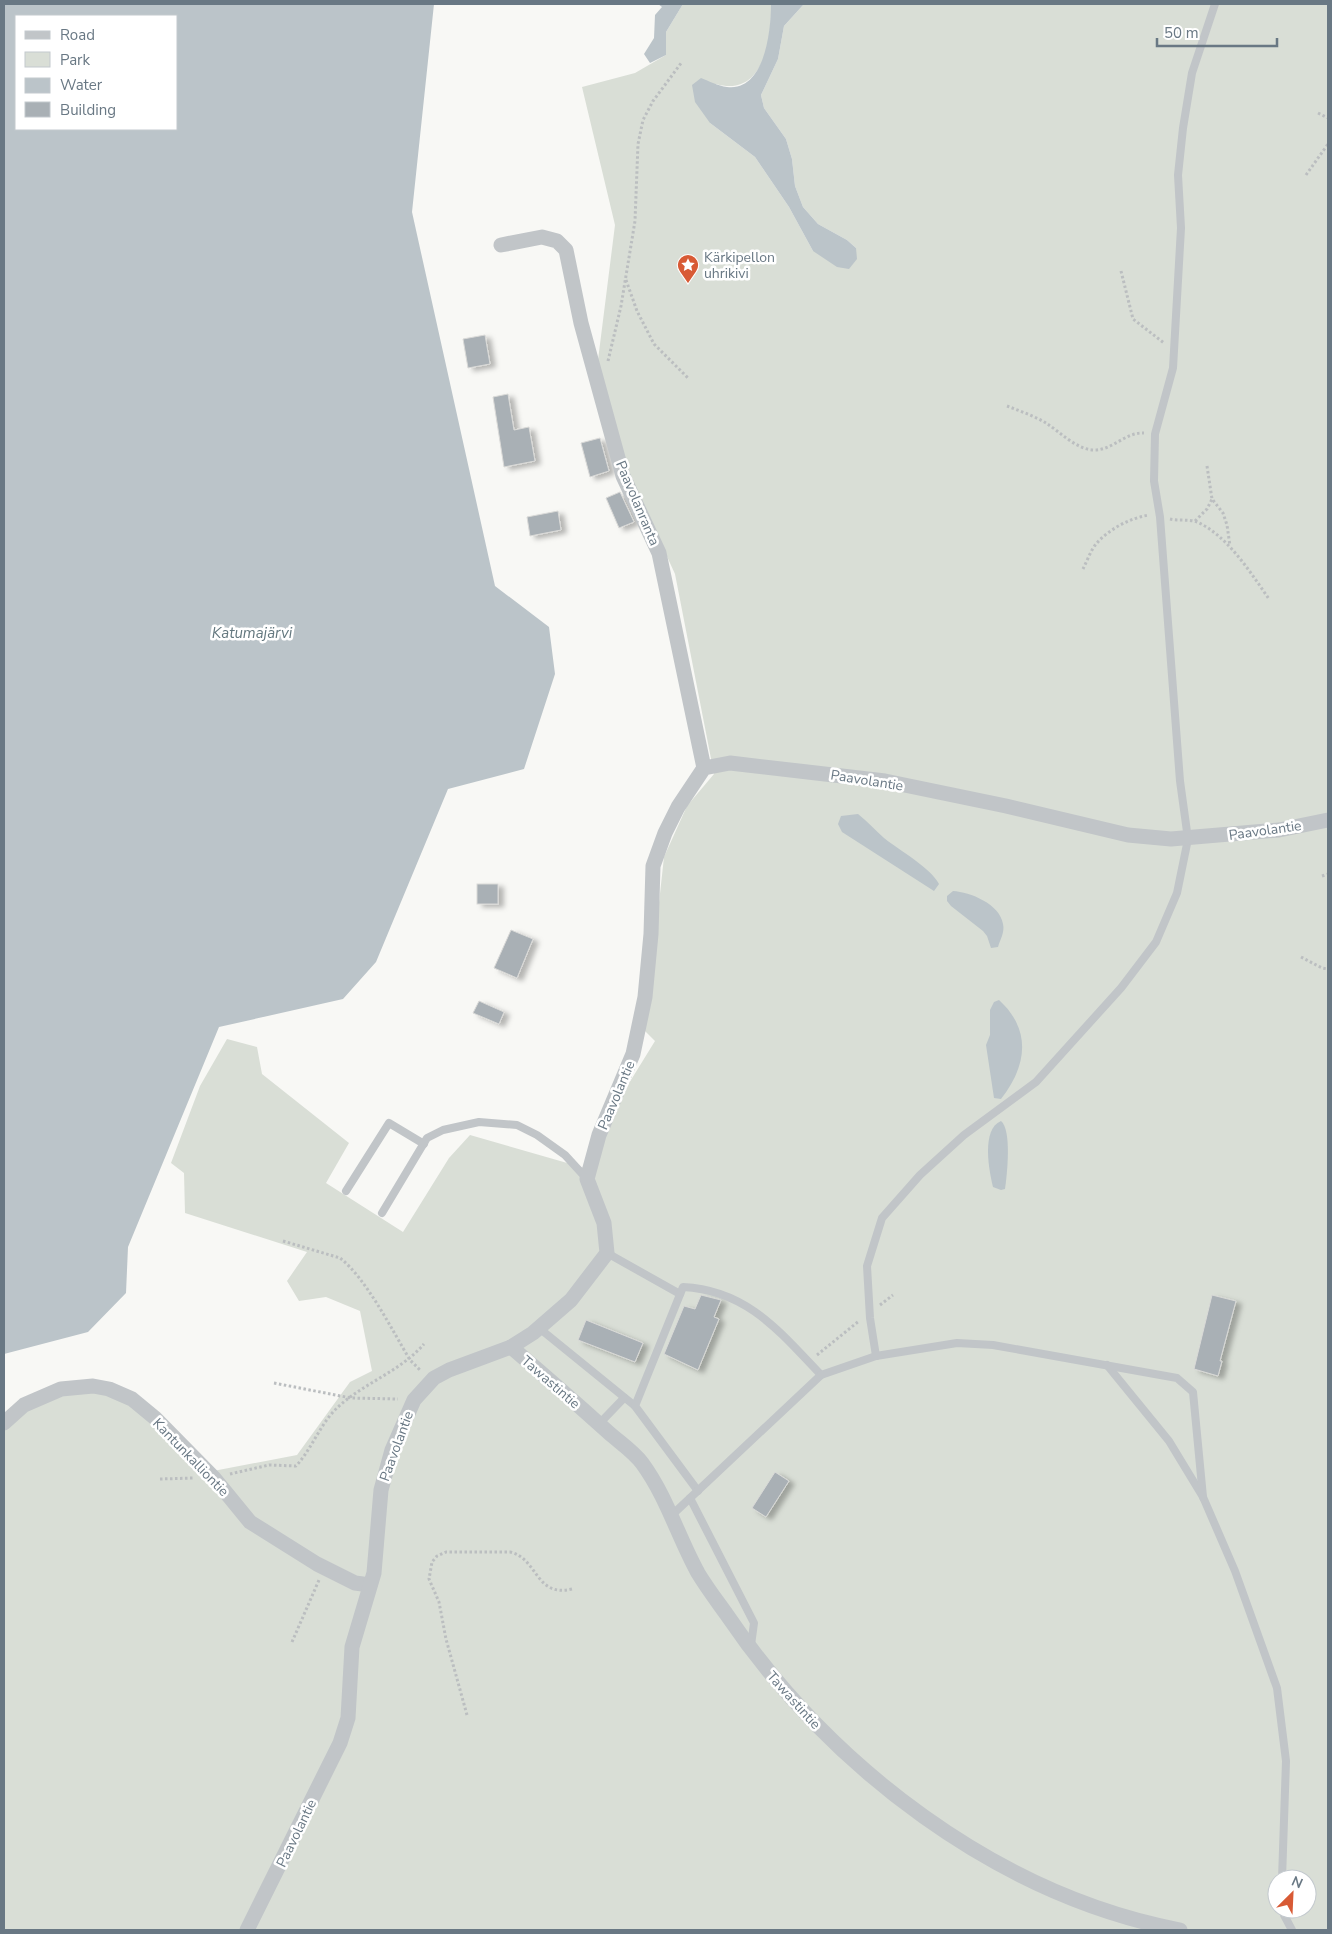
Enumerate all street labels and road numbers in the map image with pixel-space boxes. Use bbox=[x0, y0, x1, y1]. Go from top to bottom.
street label: Paavolanranta bbox=[611, 458, 664, 548]
street label: Paavolantie bbox=[829, 765, 905, 796]
street label: Paavolantie bbox=[1227, 816, 1303, 845]
street label: Paavolantie bbox=[593, 1058, 640, 1133]
street label: Tawastintie bbox=[517, 1352, 584, 1413]
street label: Paavolantie bbox=[375, 1408, 418, 1484]
street label: Kantunkalliontie bbox=[148, 1414, 233, 1501]
street label: Tawastintie bbox=[762, 1667, 825, 1733]
street label: Paavolantie bbox=[272, 1796, 321, 1870]

